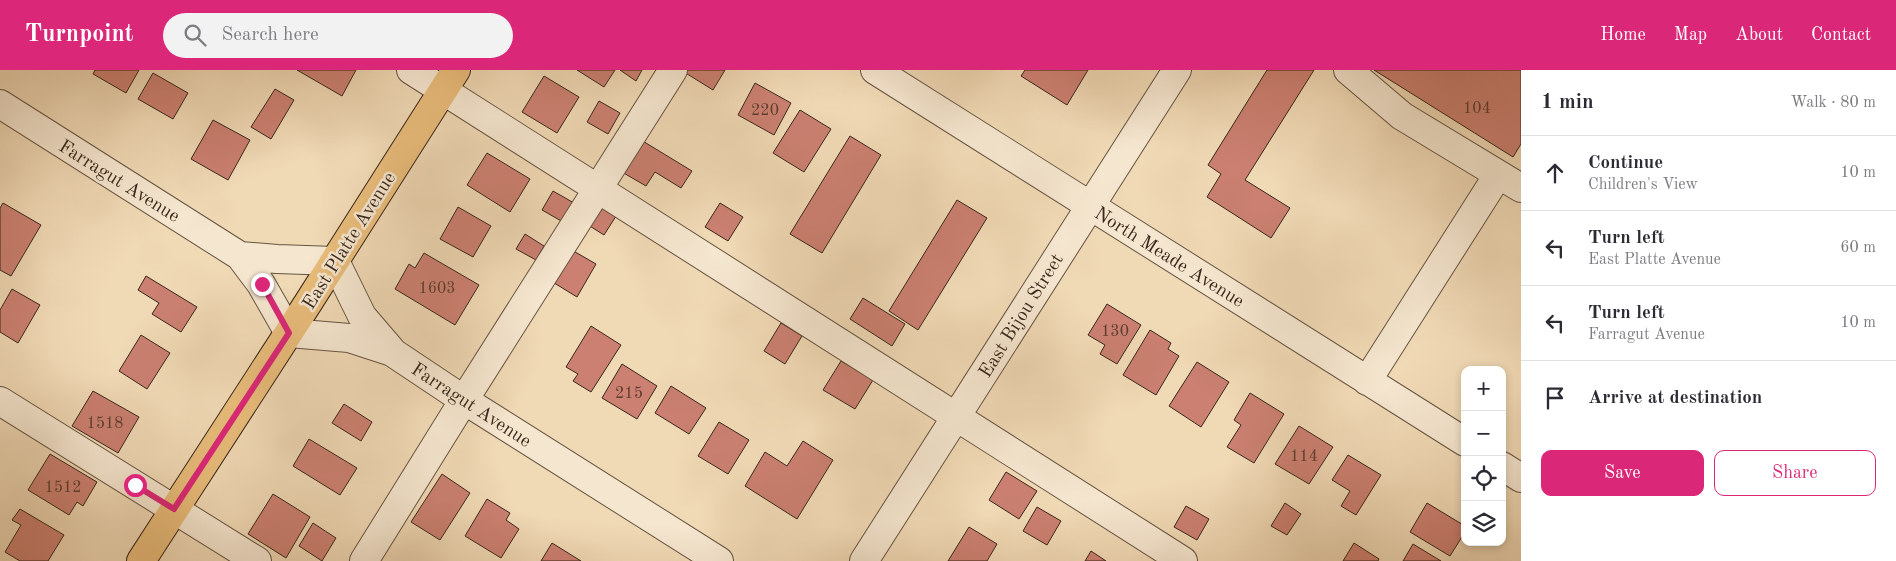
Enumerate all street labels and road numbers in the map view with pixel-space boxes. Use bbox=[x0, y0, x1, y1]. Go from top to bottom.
street label: Farragut Avenue bbox=[55, 137, 183, 227]
street label: East Platte Avenue bbox=[300, 169, 400, 313]
street label: North Meade Avenue bbox=[1090, 204, 1247, 312]
street label: East Bijou Street bbox=[976, 251, 1068, 382]
street label: Farragut Avenue bbox=[407, 360, 534, 452]

